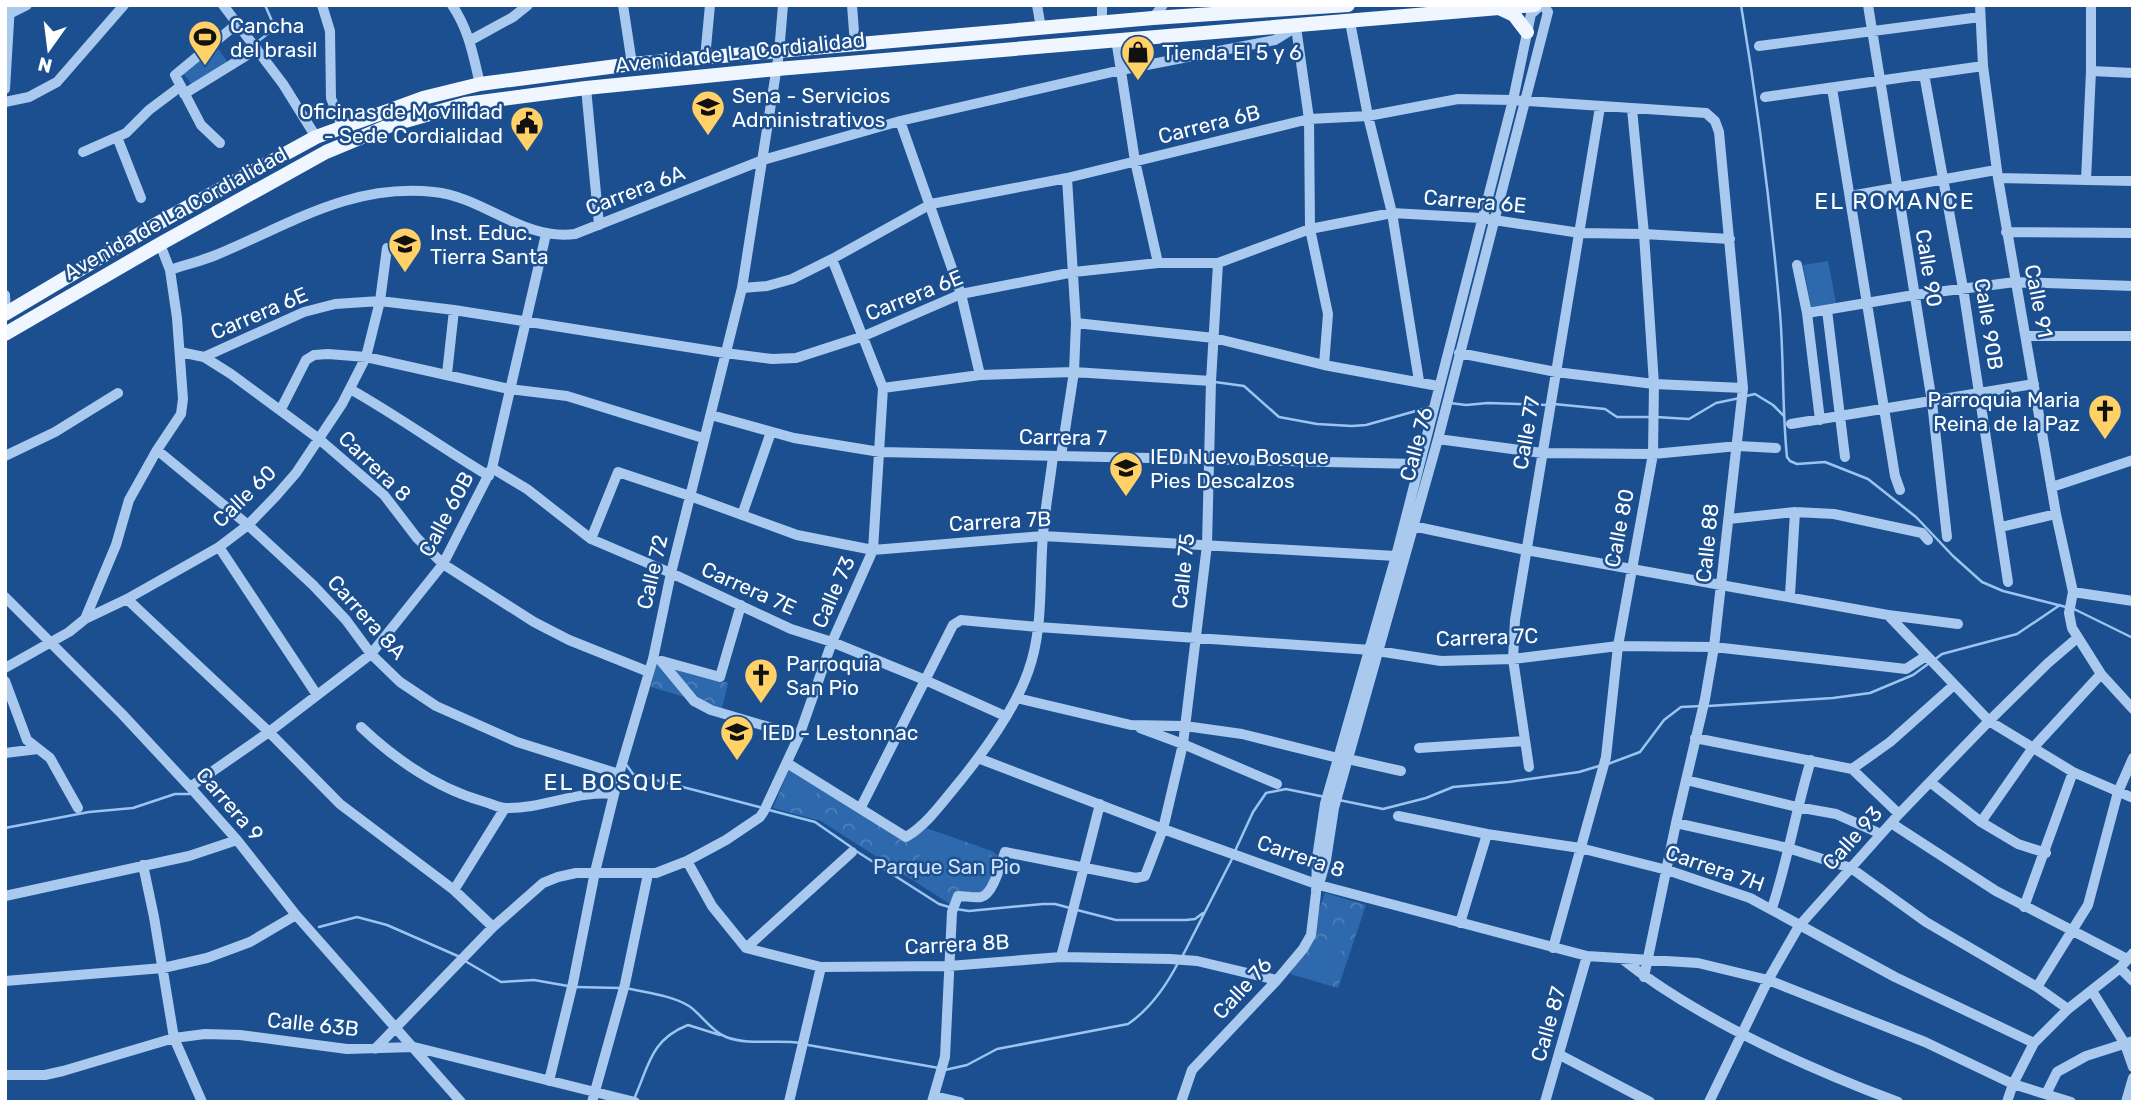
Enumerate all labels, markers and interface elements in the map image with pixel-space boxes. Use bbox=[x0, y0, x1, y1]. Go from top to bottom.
place label: Cancha del brasil bbox=[230, 13, 317, 62]
north arrow bbox=[14, 14, 84, 84]
sports icon: Cancha del brasil bbox=[186, 18, 224, 67]
street label: Avenida de La Cordialidad bbox=[614, 26, 866, 78]
shop icon: Tienda El 5 y 6 bbox=[1119, 33, 1157, 82]
place label: Tienda El 5 y 6 bbox=[1162, 40, 1302, 65]
text: N bbox=[36, 52, 54, 78]
place label: Sena - Servicios Administrativos bbox=[732, 83, 891, 132]
school or university icon: Sena - Servicios Administrativos bbox=[689, 88, 727, 137]
place label: Oficinas de Movilidad - Sede Cordialidad bbox=[299, 99, 503, 148]
street label: Carrera 6B bbox=[1155, 99, 1263, 149]
public building icon: Oficinas de Movilidad - Sede Cordialidad bbox=[508, 104, 546, 153]
street label: Avenida de La Cordialidad bbox=[59, 141, 291, 285]
street label: Carrera 6A bbox=[582, 160, 688, 220]
street label: Carrera 6E bbox=[1423, 184, 1527, 218]
district label: EL ROMANCE bbox=[1814, 187, 1976, 215]
place label: Inst. Educ. Tierra Santa bbox=[430, 220, 549, 269]
school or university icon: Inst. Educ. Tierra Santa bbox=[386, 225, 424, 274]
street label: Calle 90 bbox=[1911, 227, 1947, 309]
street label: Calle 91 bbox=[2020, 262, 2058, 340]
street label: Carrera 6E bbox=[862, 264, 966, 326]
street label: Calle 90B bbox=[1969, 276, 2009, 372]
street label: Carrera 6E bbox=[207, 281, 311, 345]
place label: Parroquia Maria Reina de la Paz bbox=[1927, 387, 2080, 436]
church icon: Parroquia Maria Reina de la Paz bbox=[2086, 392, 2124, 441]
street label: Calle 77 bbox=[1507, 394, 1545, 472]
street label: Calle 76 bbox=[1394, 404, 1438, 484]
street label: Carrera 7 bbox=[1019, 424, 1108, 450]
street label: Carrera 8 bbox=[334, 425, 416, 507]
place label: IED Nuevo Bosque Pies Descalzos bbox=[1150, 444, 1329, 493]
school or university icon: IED Nuevo Bosque Pies Descalzos bbox=[1107, 449, 1145, 498]
street label: Calle 60 bbox=[207, 460, 281, 532]
street label: Calle 60B bbox=[413, 467, 479, 561]
street label: Calle 80 bbox=[1599, 487, 1639, 569]
street label: Calle 88 bbox=[1690, 502, 1724, 584]
street label: Carrera 7B bbox=[948, 506, 1052, 536]
street label: Calle 72 bbox=[631, 532, 673, 612]
street label: Calle 75 bbox=[1167, 532, 1199, 610]
street label: Calle 73 bbox=[806, 552, 860, 632]
street label: Carrera 7E bbox=[698, 556, 800, 620]
street label: Carrera 8A bbox=[323, 570, 411, 664]
street label: Carrera 7C bbox=[1435, 623, 1539, 651]
place label: Parroquia San Pio bbox=[786, 651, 881, 700]
church icon: Parroquia San Pio bbox=[742, 656, 780, 705]
school or university icon: IED - Lestonnac bbox=[718, 713, 756, 762]
place label: IED - Lestonnac bbox=[762, 720, 918, 745]
street label: Carrera 9 bbox=[191, 762, 269, 846]
district label: EL BOSQUE bbox=[544, 768, 684, 796]
street label: Calle 93 bbox=[1817, 801, 1887, 875]
street label: Carrera 8 bbox=[1254, 829, 1348, 883]
street label: Carrera 7H bbox=[1662, 839, 1768, 897]
park label: Parque San Pio bbox=[873, 854, 1021, 879]
street label: Carrera 8B bbox=[904, 929, 1010, 959]
street label: Calle 76 bbox=[1207, 952, 1277, 1024]
street label: Calle 87 bbox=[1525, 983, 1571, 1064]
street label: Calle 63B bbox=[266, 1007, 360, 1041]

